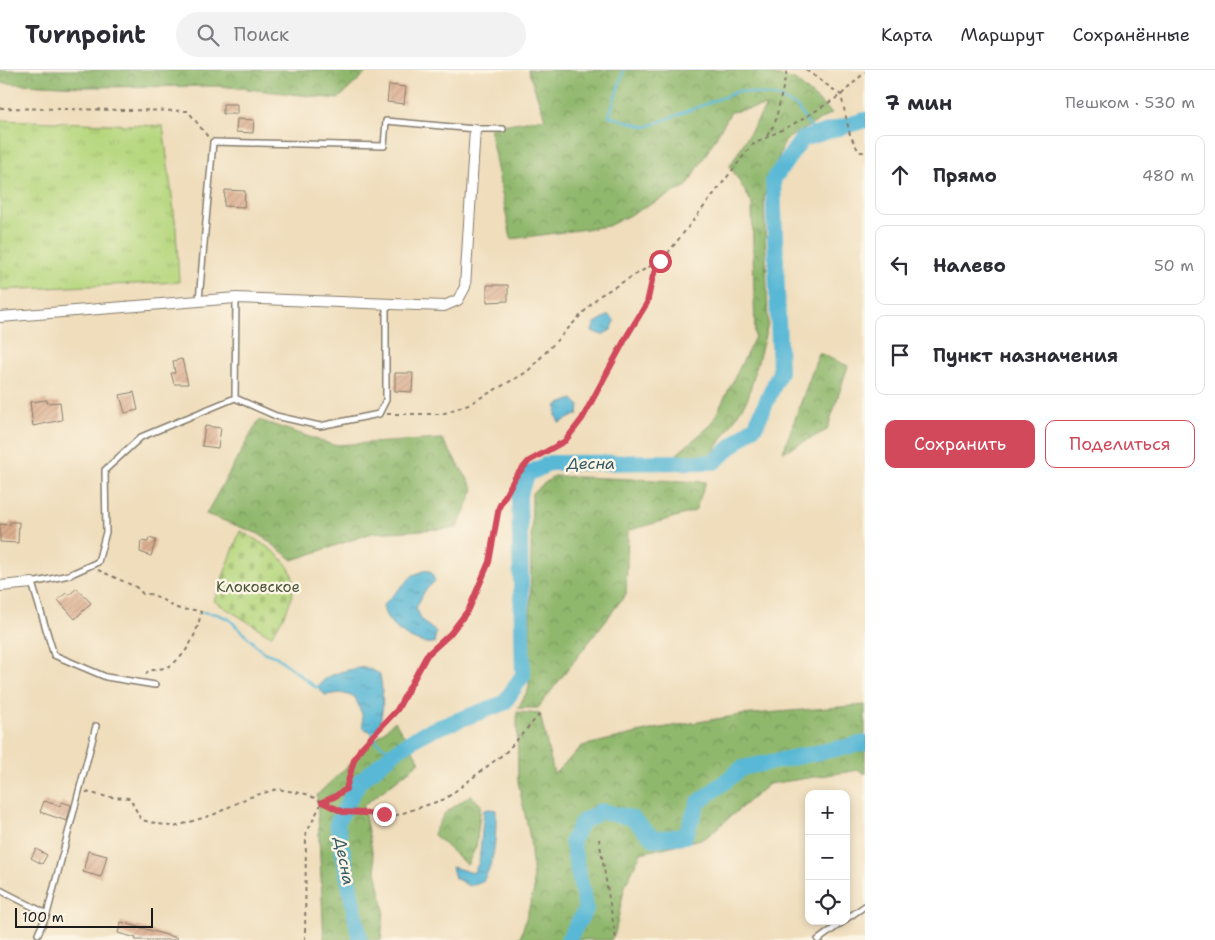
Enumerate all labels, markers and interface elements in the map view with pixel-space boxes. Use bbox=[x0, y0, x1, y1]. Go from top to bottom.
search box bbox=[176, 12, 526, 57]
text: Turnpoint bbox=[25, 19, 146, 51]
icon: search bbox=[194, 21, 222, 49]
text: Поиск bbox=[234, 22, 289, 47]
text: Карта bbox=[881, 23, 932, 47]
text: Маршрут bbox=[960, 23, 1044, 47]
text: Сохранённые bbox=[1072, 23, 1190, 47]
text: 7 мин bbox=[885, 89, 952, 117]
text: Пешком · 530 m bbox=[1065, 92, 1195, 113]
icon: ahead bbox=[886, 161, 914, 189]
text: Прямо bbox=[933, 163, 997, 188]
text: 480 m bbox=[1142, 165, 1194, 186]
route start bbox=[649, 250, 672, 273]
icon: left bbox=[886, 251, 914, 279]
text: Налево bbox=[933, 253, 1006, 278]
text: 50 m bbox=[1154, 255, 1194, 276]
icon: arrive bbox=[886, 341, 914, 369]
text: Пункт назначения bbox=[933, 343, 1118, 368]
button: Сохранить bbox=[885, 420, 1035, 468]
button: Поделиться bbox=[1045, 420, 1195, 468]
water label: Десна bbox=[566, 453, 615, 474]
park label: Клоковское bbox=[216, 577, 300, 597]
map controls bbox=[805, 790, 850, 925]
button: + bbox=[805, 790, 850, 835]
route end bbox=[373, 803, 396, 826]
water label: Десна bbox=[329, 835, 359, 887]
button: − bbox=[805, 835, 850, 880]
button: locate bbox=[805, 880, 850, 925]
scale bar bbox=[15, 905, 152, 928]
text: 100 m bbox=[22, 908, 64, 926]

